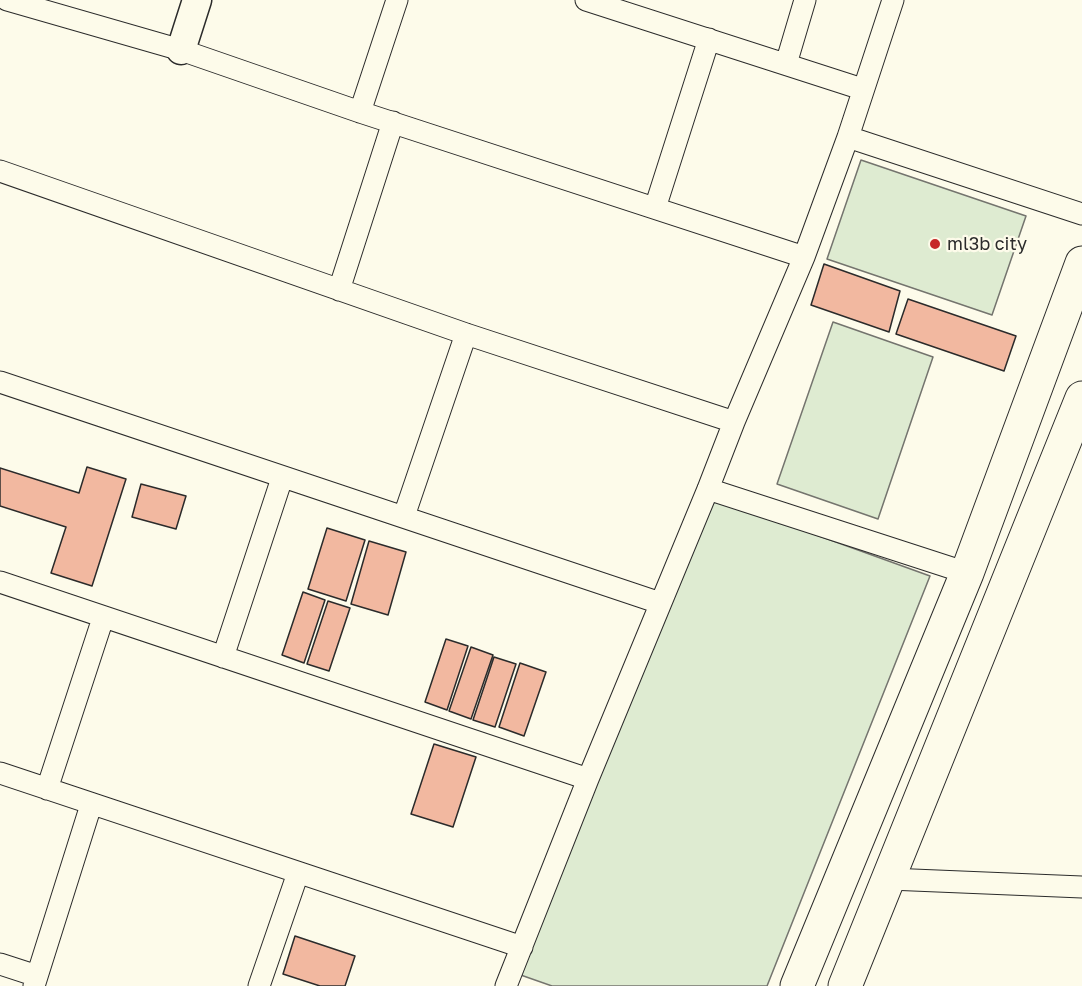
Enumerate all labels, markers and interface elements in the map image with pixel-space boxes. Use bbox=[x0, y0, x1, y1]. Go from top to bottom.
place label: ml3b city bbox=[947, 233, 1027, 255]
marker: ml3b city bbox=[928, 237, 942, 251]

